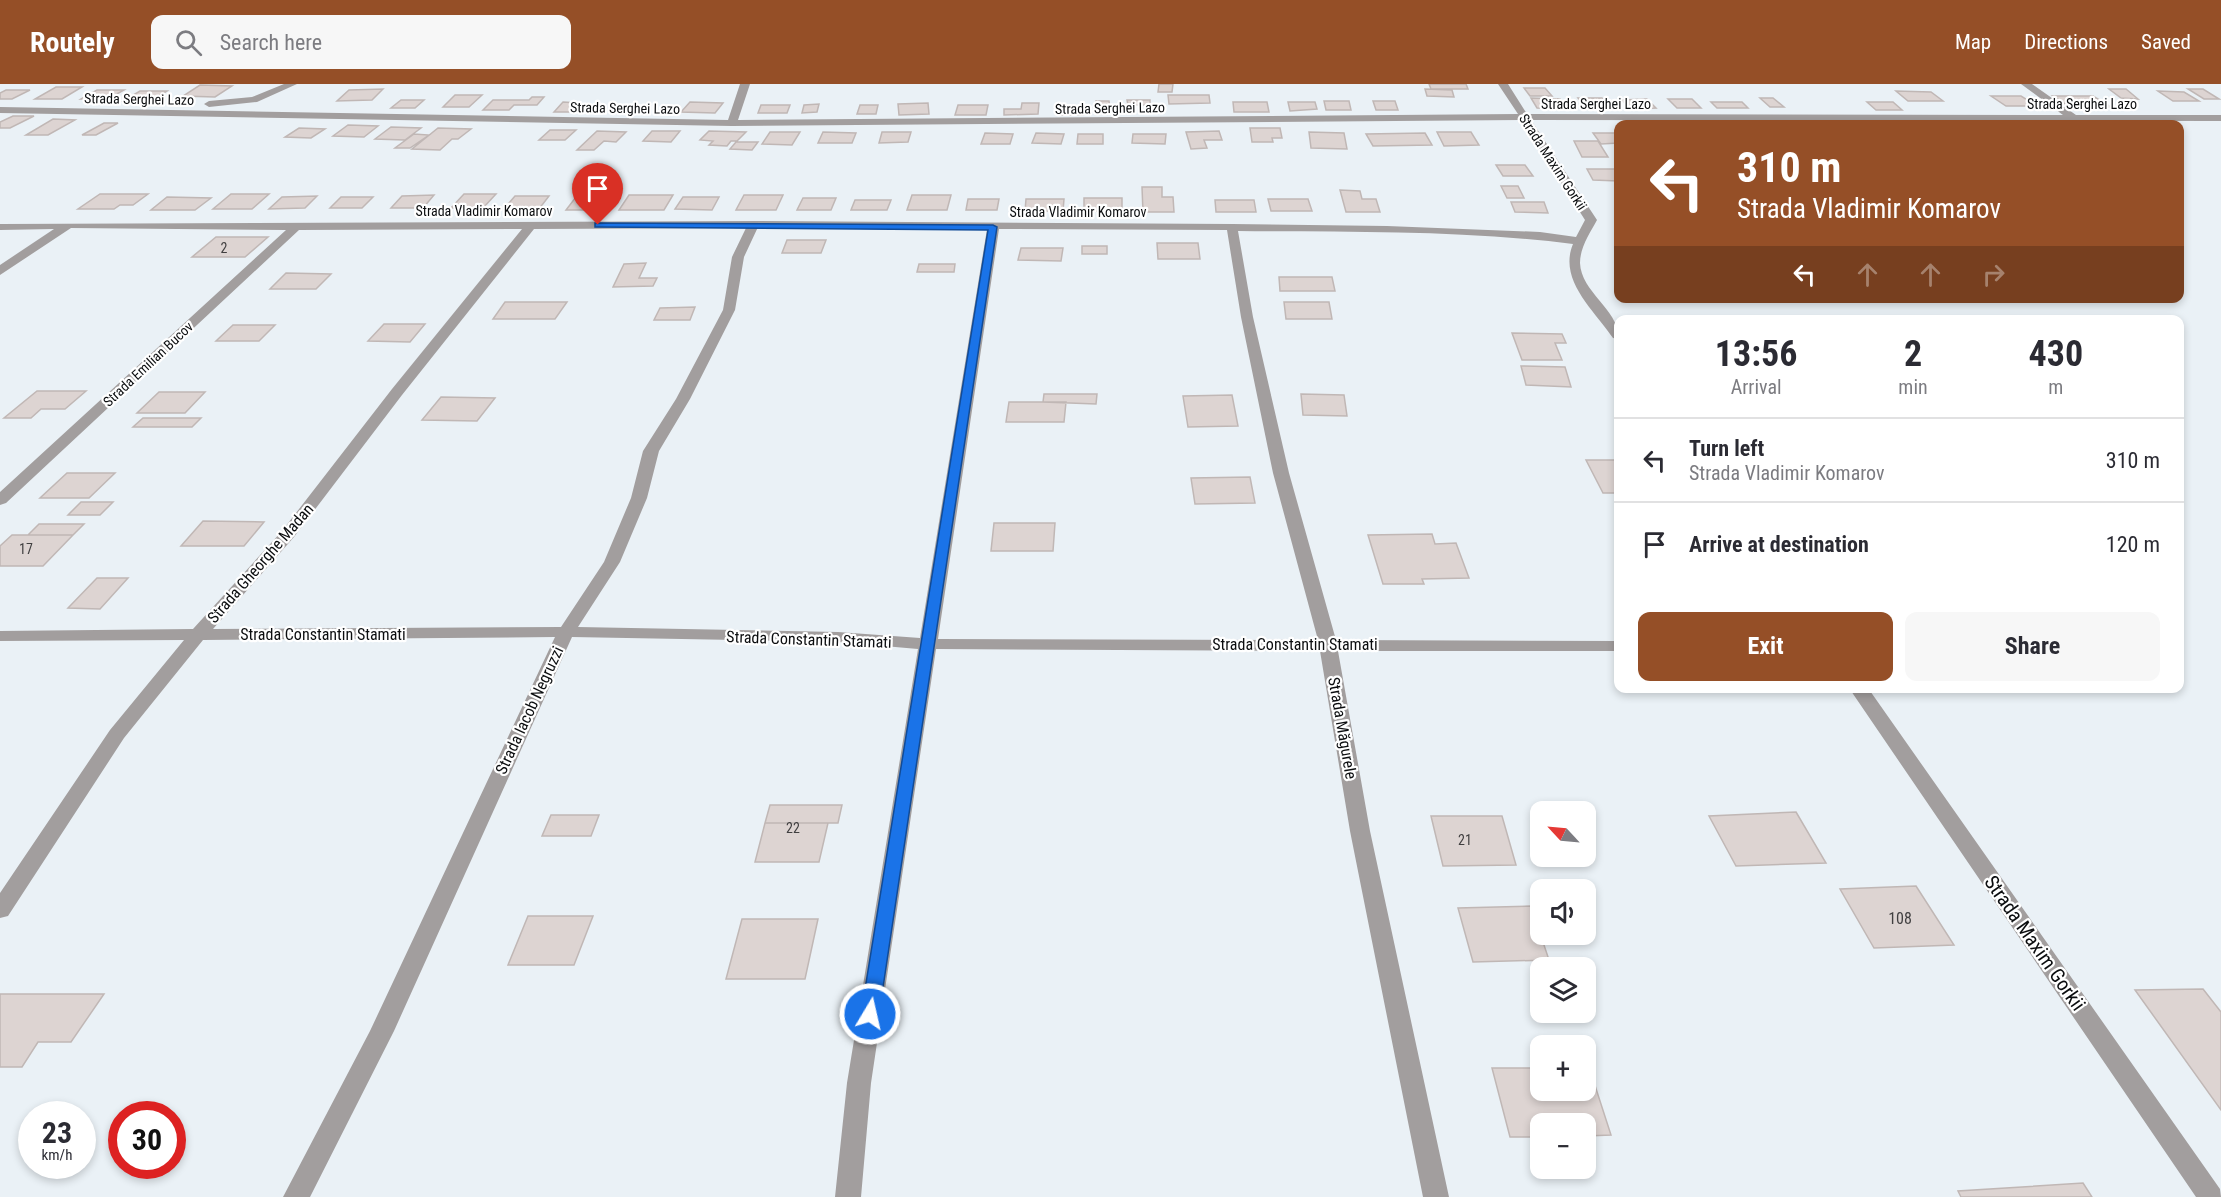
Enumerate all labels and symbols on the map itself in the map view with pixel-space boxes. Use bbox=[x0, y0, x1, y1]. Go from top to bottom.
street label: Strada Serghei Lazo bbox=[84, 90, 194, 108]
street label: Strada Serghei Lazo bbox=[1541, 96, 1651, 112]
street label: Strada Serghei Lazo bbox=[2027, 96, 2137, 112]
street label: Strada Serghei Lazo bbox=[570, 99, 680, 117]
street label: Strada Serghei Lazo bbox=[1055, 99, 1165, 117]
street label: Strada Maxim Gorkii bbox=[1516, 111, 1590, 213]
pin bbox=[572, 163, 623, 225]
street label: Strada Vladimir Komarov bbox=[416, 203, 552, 219]
street label: Strada Vladimir Komarov bbox=[1010, 204, 1146, 220]
house number: 2 bbox=[221, 240, 228, 256]
street label: Strada Emilian Bucov bbox=[100, 318, 196, 410]
street label: Strada Gheorghe Madan bbox=[203, 500, 317, 627]
house number: 17 bbox=[19, 541, 33, 557]
street label: Strada Constantin Stamati bbox=[240, 625, 406, 644]
street label: Strada Constantin Stamati bbox=[726, 627, 892, 652]
street label: Strada Constantin Stamati bbox=[1212, 635, 1378, 654]
street label: Strada Iacob Negruzzi bbox=[492, 643, 567, 777]
street label: Strada Măgurele bbox=[1324, 676, 1361, 781]
north arrow bbox=[1530, 801, 1596, 867]
house number: 22 bbox=[786, 820, 800, 836]
house number: 21 bbox=[1458, 832, 1472, 848]
street label: Strada Maxim Gorkii bbox=[1979, 871, 2091, 1015]
house number: 108 bbox=[1888, 909, 1912, 928]
position arrow bbox=[838, 982, 902, 1046]
speed limit sign: 30 bbox=[108, 1101, 186, 1179]

